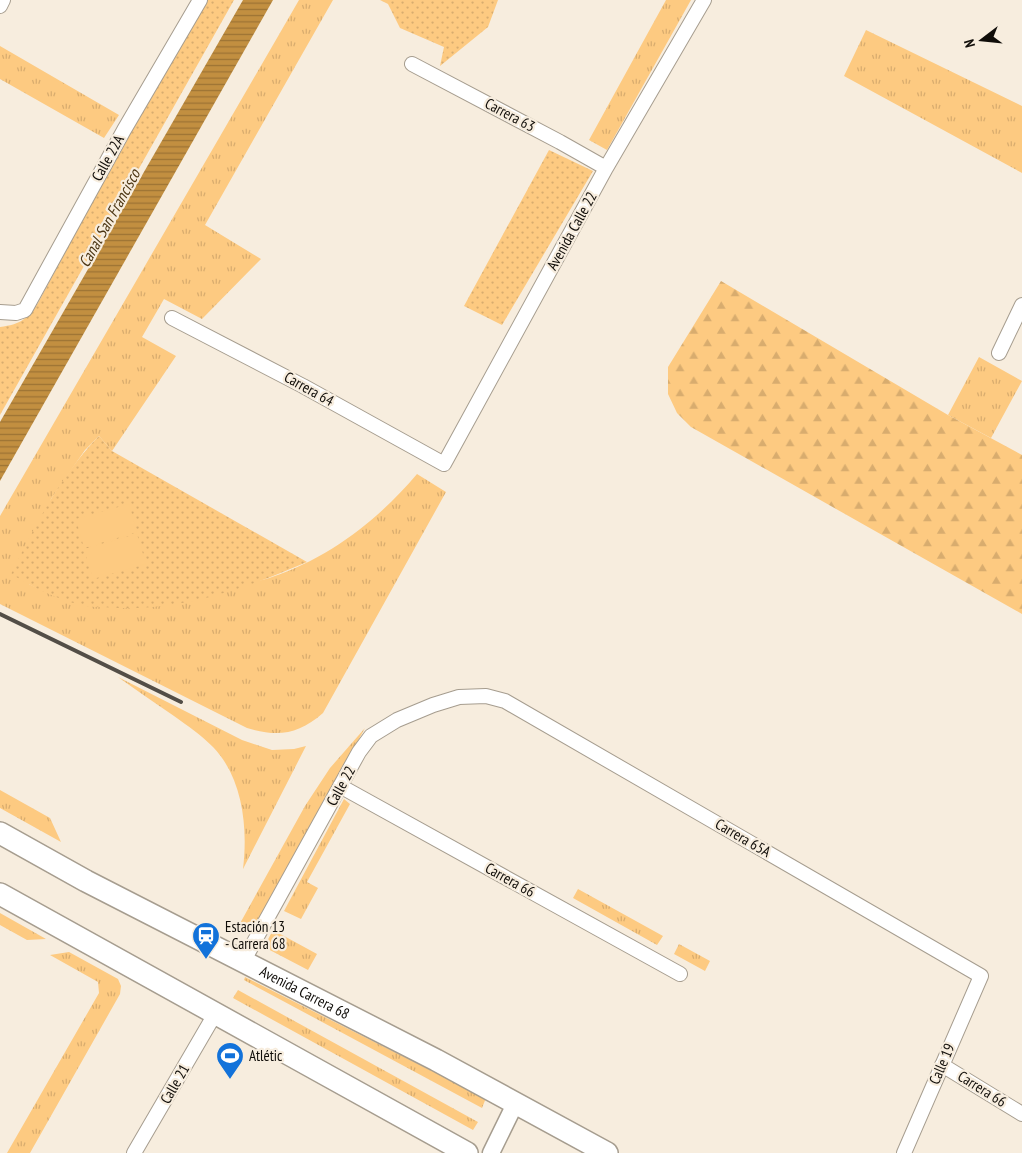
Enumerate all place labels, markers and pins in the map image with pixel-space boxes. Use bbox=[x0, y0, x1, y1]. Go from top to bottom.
place label: Estación 13 - Carrera 68 bbox=[225, 917, 285, 953]
station icon: Estación 13 - Carrera 68 bbox=[191, 921, 221, 960]
sports icon: Atlétic bbox=[215, 1041, 245, 1080]
place label: Atlétic bbox=[249, 1046, 283, 1065]

